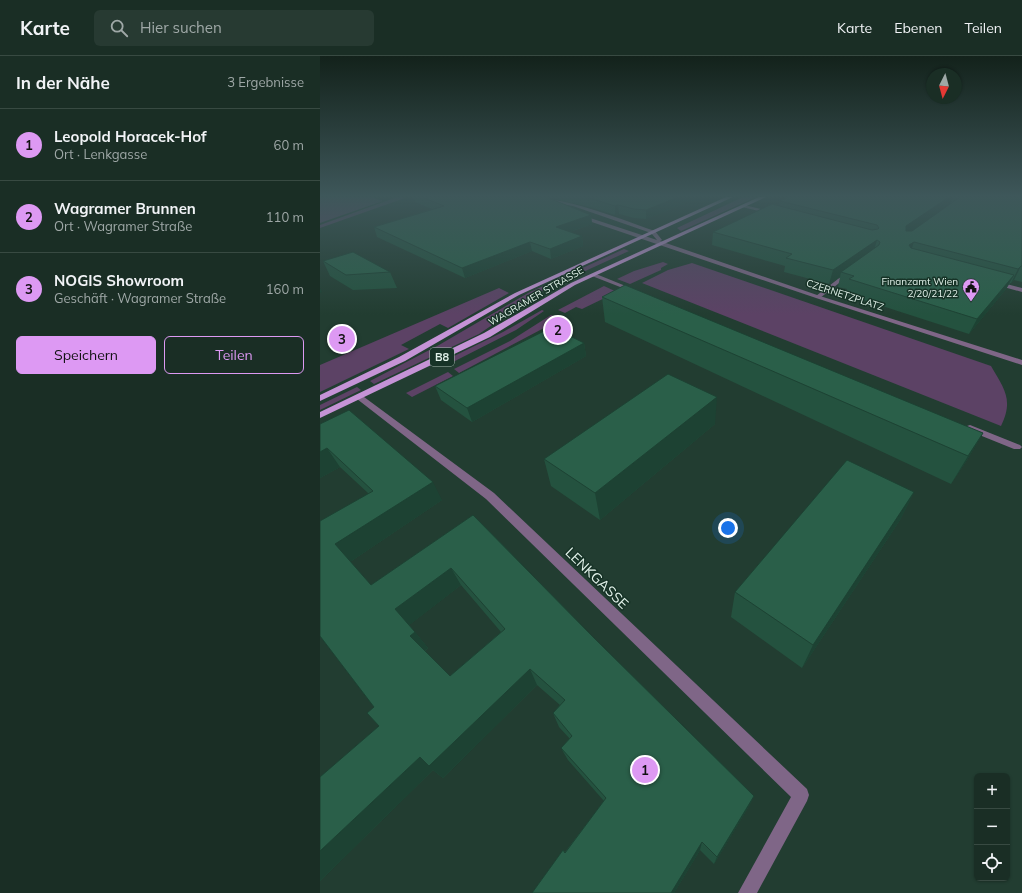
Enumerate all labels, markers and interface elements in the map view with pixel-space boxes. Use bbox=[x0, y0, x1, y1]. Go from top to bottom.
search box bbox=[94, 10, 374, 46]
text: Karte bbox=[20, 16, 70, 40]
icon: search bbox=[108, 17, 130, 39]
text: Hier suchen bbox=[140, 18, 222, 37]
text: Karte bbox=[837, 19, 872, 37]
text: Ebenen bbox=[894, 19, 943, 37]
text: Teilen bbox=[965, 19, 1002, 37]
north arrow bbox=[926, 68, 962, 104]
text: In der Nähe bbox=[16, 72, 110, 93]
text: 3 Ergebnisse bbox=[227, 74, 304, 90]
text: Leopold Horacek-Hof bbox=[54, 127, 207, 146]
text: 1 bbox=[25, 137, 33, 153]
text: 60 m bbox=[274, 137, 304, 153]
text: Ort · Lenkgasse bbox=[54, 146, 147, 162]
text: Wagramer Brunnen bbox=[54, 199, 196, 218]
text: 2 bbox=[25, 209, 33, 225]
text: 110 m bbox=[266, 209, 304, 225]
text: Ort · Wagramer Straße bbox=[54, 218, 192, 234]
street label: WAGRAMER STRASSE bbox=[486, 263, 586, 329]
text: NOGIS Showroom bbox=[54, 271, 184, 290]
place label: Finanzamt Wien 2/20/21/22 bbox=[881, 275, 958, 300]
street label: CZERNETZPLATZ bbox=[804, 276, 886, 314]
public building icon: Finanzamt Wien 2/20/21/22 bbox=[961, 277, 981, 302]
text: 3 bbox=[25, 281, 33, 297]
text: 160 m bbox=[266, 281, 304, 297]
text: Geschäft · Wagramer Straße bbox=[54, 290, 226, 306]
pin: 2 bbox=[545, 315, 571, 345]
pin: 3 bbox=[329, 324, 355, 354]
button: Speichern bbox=[16, 336, 156, 374]
button: Teilen bbox=[164, 336, 304, 374]
road number: B8 bbox=[430, 348, 454, 366]
your location bbox=[718, 518, 738, 538]
street label: LENKGASSE bbox=[562, 543, 632, 613]
pin: 1 bbox=[632, 755, 658, 785]
map controls bbox=[974, 773, 1010, 881]
button: + bbox=[974, 773, 1010, 809]
button: − bbox=[974, 809, 1010, 845]
button: locate bbox=[974, 845, 1010, 881]

